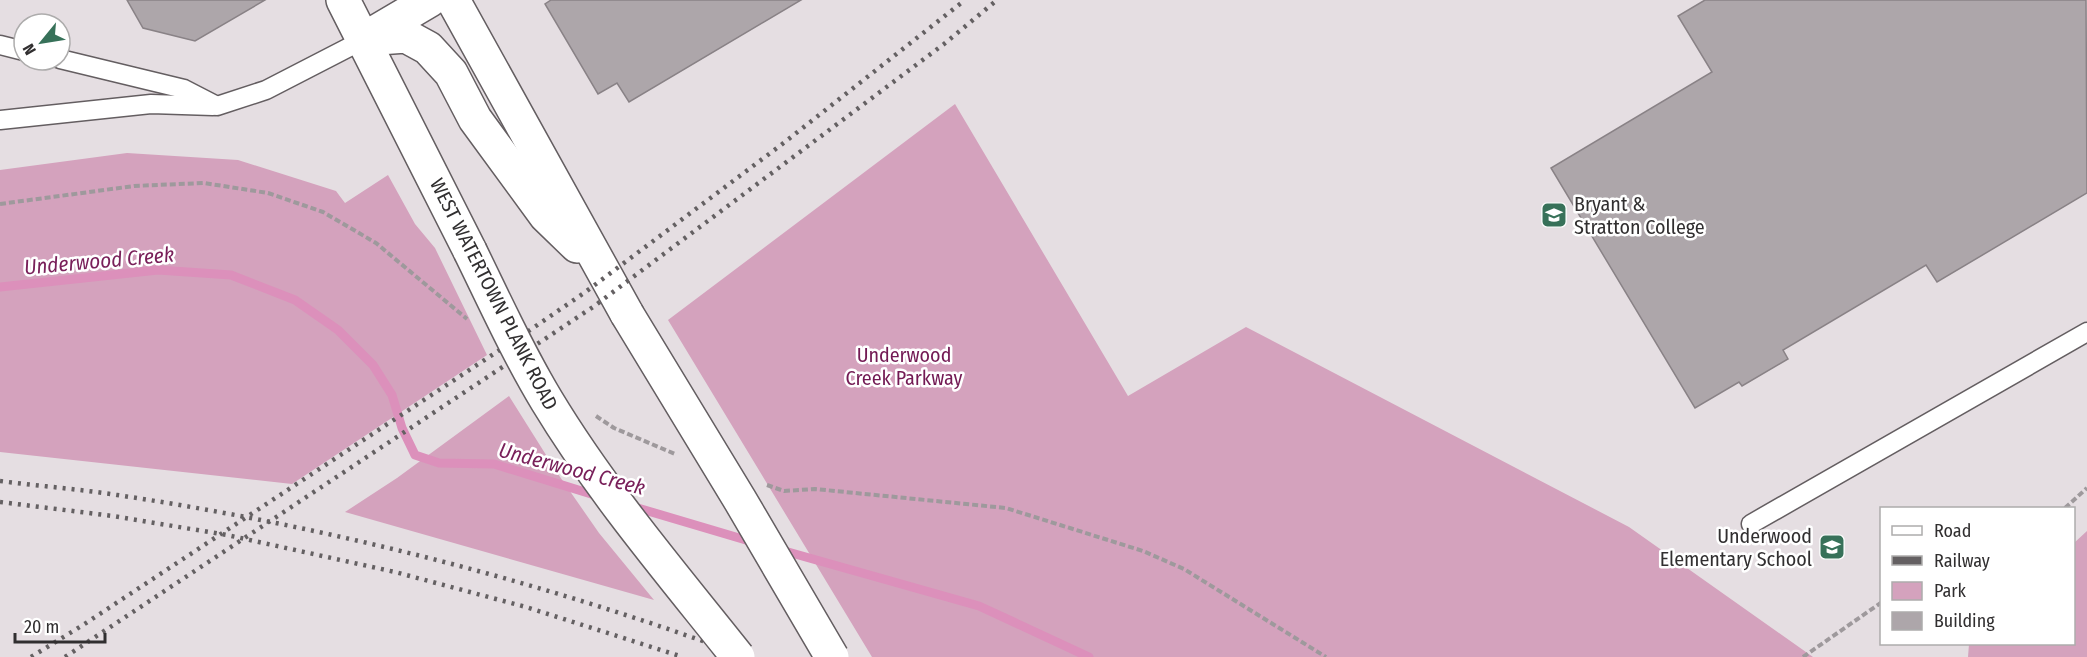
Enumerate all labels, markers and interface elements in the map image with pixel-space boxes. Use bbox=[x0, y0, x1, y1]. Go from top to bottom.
north arrow bbox=[12, 12, 72, 72]
text: N bbox=[19, 40, 40, 58]
street label: WEST WATERTOWN PLANK ROAD bbox=[425, 174, 563, 414]
place label: Bryant & Stratton College bbox=[1574, 192, 1705, 239]
school or university icon: Bryant & Stratton College bbox=[1539, 200, 1569, 230]
water label: Underwood Creek bbox=[23, 241, 175, 281]
park label: Underwood Creek Parkway bbox=[846, 343, 962, 390]
water label: Underwood Creek bbox=[496, 437, 648, 501]
legend bbox=[1880, 507, 2075, 645]
text: Road bbox=[1934, 520, 1971, 542]
place label: Underwood Elementary School bbox=[1660, 524, 1812, 571]
school or university icon: Underwood Elementary School bbox=[1817, 532, 1847, 562]
text: Railway bbox=[1934, 550, 1990, 572]
text: Park bbox=[1934, 580, 1967, 602]
scale bar bbox=[15, 606, 105, 644]
text: Building bbox=[1934, 610, 1995, 632]
text: 20 m bbox=[24, 616, 59, 638]

